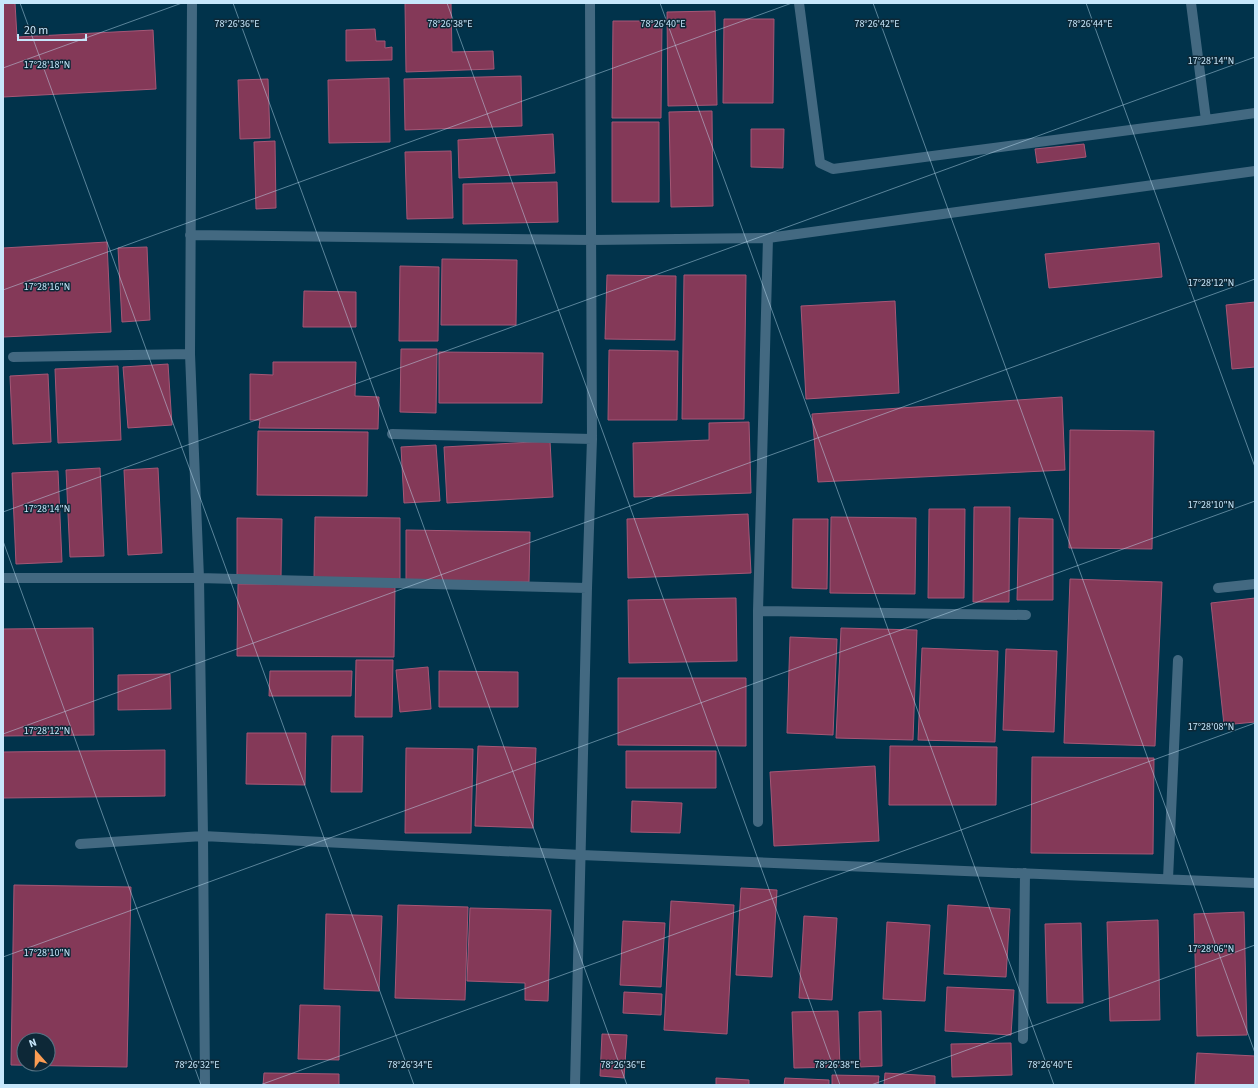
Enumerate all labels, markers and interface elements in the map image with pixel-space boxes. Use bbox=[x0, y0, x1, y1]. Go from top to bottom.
scale bar bbox=[18, 16, 86, 42]
text: 78°26'36"E bbox=[214, 17, 260, 31]
text: 78°26'38"E bbox=[427, 17, 473, 31]
text: 78°26'40"E bbox=[640, 17, 686, 31]
text: 78°26'42"E bbox=[854, 17, 900, 31]
text: 78°26'44"E bbox=[1067, 17, 1113, 31]
text: 20 m bbox=[24, 22, 48, 39]
text: 17°28'14"N bbox=[1188, 54, 1234, 68]
text: 17°28'18"N bbox=[24, 58, 70, 72]
text: 17°28'12"N bbox=[1188, 276, 1234, 290]
text: 17°28'16"N bbox=[24, 280, 70, 294]
text: 17°28'10"N bbox=[1188, 498, 1234, 512]
text: 17°28'14"N bbox=[24, 502, 70, 516]
text: 17°28'08"N bbox=[1188, 720, 1234, 734]
text: 17°28'12"N bbox=[24, 724, 70, 738]
text: 17°28'06"N bbox=[1188, 942, 1234, 956]
text: 17°28'10"N bbox=[24, 946, 70, 960]
north arrow bbox=[16, 1032, 56, 1072]
text: N bbox=[27, 1035, 39, 1051]
text: 78°26'32"E bbox=[174, 1058, 220, 1072]
text: 78°26'34"E bbox=[387, 1058, 433, 1072]
text: 78°26'36"E bbox=[600, 1058, 646, 1072]
text: 78°26'38"E bbox=[814, 1058, 860, 1072]
text: 78°26'40"E bbox=[1027, 1058, 1073, 1072]

